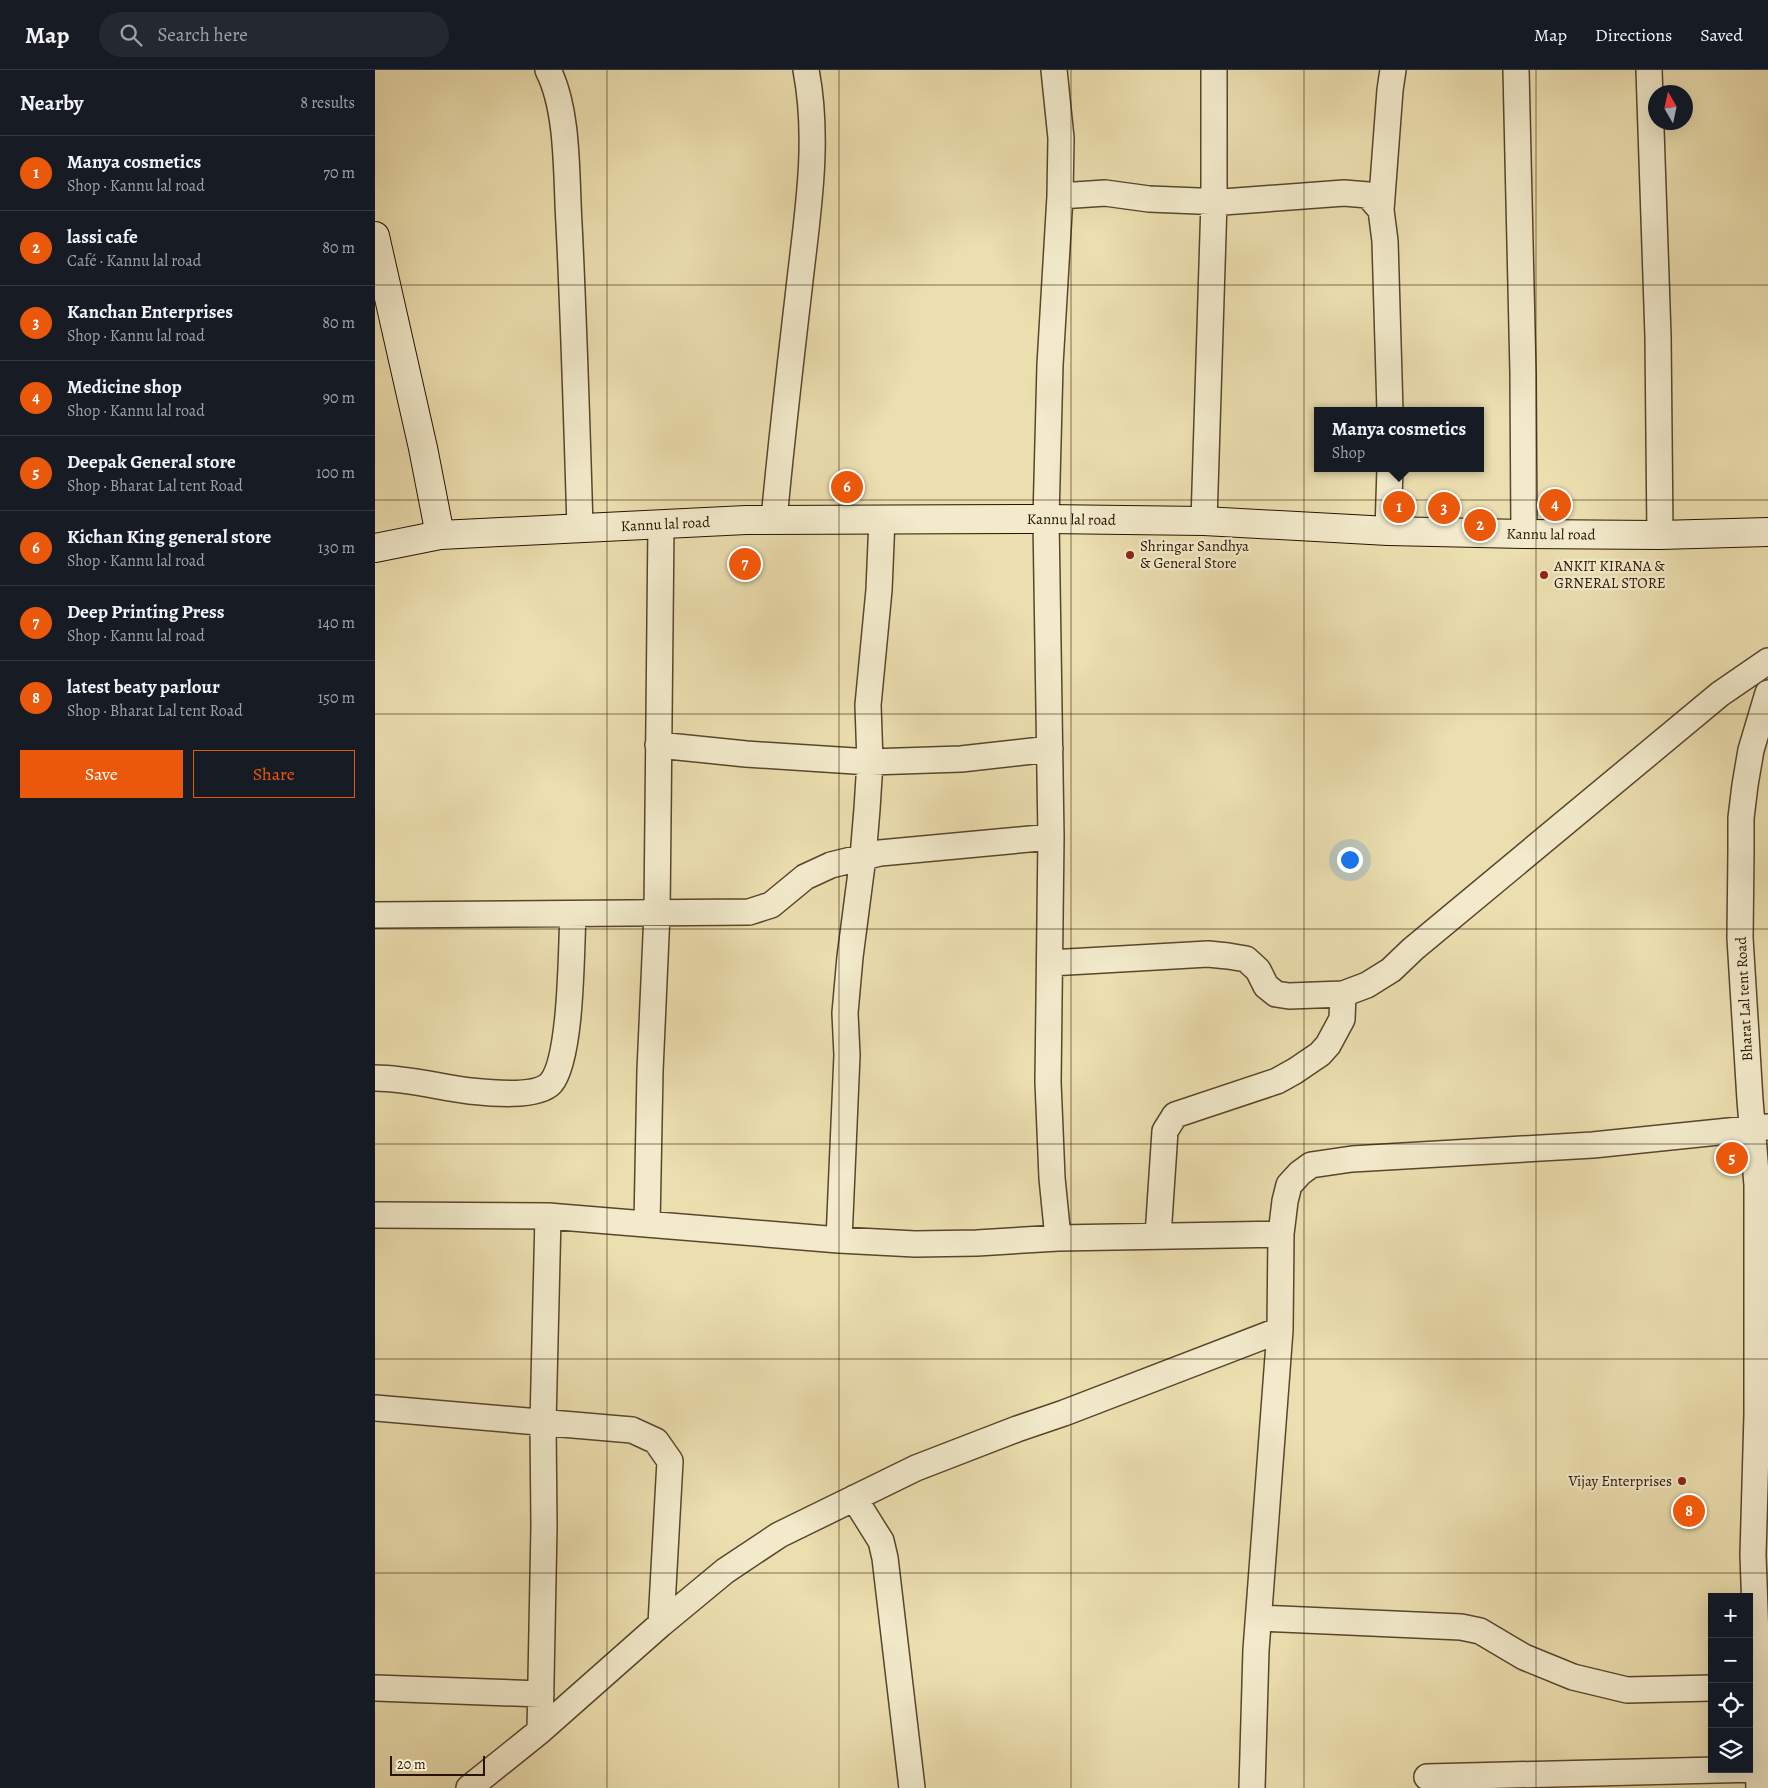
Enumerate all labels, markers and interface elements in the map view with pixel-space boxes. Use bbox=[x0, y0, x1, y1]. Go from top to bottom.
search box bbox=[99, 12, 449, 57]
text: Map bbox=[25, 19, 69, 51]
icon: search bbox=[117, 21, 145, 49]
text: Search here bbox=[157, 22, 248, 48]
text: Map bbox=[1534, 23, 1567, 47]
text: Directions bbox=[1595, 23, 1672, 47]
text: Saved bbox=[1700, 23, 1743, 47]
north arrow bbox=[1648, 85, 1693, 130]
text: Nearby bbox=[20, 89, 83, 117]
text: 8 results bbox=[300, 92, 355, 114]
text: Manya cosmetics bbox=[67, 149, 201, 175]
text: 1 bbox=[33, 162, 39, 184]
text: 70 m bbox=[323, 162, 355, 184]
text: Shop · Kannu lal road bbox=[67, 175, 205, 197]
text: lassi cafe bbox=[67, 224, 138, 250]
text: 2 bbox=[32, 237, 40, 259]
text: 80 m bbox=[322, 237, 355, 259]
text: Café · Kannu lal road bbox=[67, 250, 201, 272]
text: Kanchan Enterprises bbox=[67, 299, 233, 325]
text: 3 bbox=[33, 312, 39, 334]
text: 80 m bbox=[322, 312, 355, 334]
text: Shop · Kannu lal road bbox=[67, 325, 205, 347]
text: Medicine shop bbox=[67, 374, 182, 400]
text: 4 bbox=[32, 387, 40, 409]
text: 90 m bbox=[323, 387, 355, 409]
text: Shop · Kannu lal road bbox=[67, 400, 205, 422]
popup bbox=[1314, 407, 1484, 472]
text: Manya cosmetics bbox=[1332, 416, 1466, 442]
text: Shop bbox=[1332, 442, 1365, 464]
text: Deepak General store bbox=[67, 449, 236, 475]
text: 5 bbox=[33, 462, 39, 484]
text: 100 m bbox=[316, 462, 355, 484]
pin: 6 bbox=[831, 468, 863, 506]
text: Shop · Bharat Lal tent Road bbox=[67, 475, 243, 497]
pin: 4 bbox=[1539, 486, 1571, 524]
pin: 1 bbox=[1383, 488, 1415, 526]
pin: 3 bbox=[1428, 489, 1460, 527]
pin: 2 bbox=[1464, 506, 1496, 544]
street label: Kannu lal road bbox=[1027, 509, 1117, 530]
street label: Kannu lal road bbox=[620, 512, 711, 536]
text: Kichan King general store bbox=[67, 524, 271, 550]
street label: Kannu lal road bbox=[1506, 524, 1597, 545]
place label: Shringar Sandhya & General Store bbox=[1140, 536, 1249, 573]
text: 6 bbox=[32, 537, 40, 559]
text: 130 m bbox=[318, 537, 355, 559]
pin: 7 bbox=[729, 545, 761, 583]
marker: Shringar Sandhya & General Store bbox=[1124, 549, 1136, 561]
text: Shop · Kannu lal road bbox=[67, 550, 205, 572]
place label: ANKIT KIRANA & GRNERAL STORE bbox=[1553, 556, 1666, 593]
marker: ANKIT KIRANA & GRNERAL STORE bbox=[1538, 569, 1550, 581]
text: Deep Printing Press bbox=[67, 599, 224, 625]
text: 7 bbox=[33, 612, 39, 634]
text: 140 m bbox=[317, 612, 355, 634]
text: Shop · Kannu lal road bbox=[67, 625, 205, 647]
text: latest beaty parlour bbox=[67, 674, 220, 700]
text: 8 bbox=[32, 687, 40, 709]
text: 150 m bbox=[318, 687, 355, 709]
text: Shop · Bharat Lal tent Road bbox=[67, 700, 243, 722]
button: Save bbox=[20, 750, 183, 798]
button: Share bbox=[193, 750, 355, 798]
your location bbox=[1337, 847, 1363, 873]
street label: Bharat Lal tent Road bbox=[1731, 935, 1757, 1062]
pin: 5 bbox=[1716, 1139, 1748, 1177]
place label: Vijay Enterprises bbox=[1567, 1471, 1672, 1491]
marker: Vijay Enterprises bbox=[1676, 1475, 1688, 1487]
pin: 8 bbox=[1673, 1492, 1705, 1530]
map controls bbox=[1708, 1593, 1753, 1773]
button: + bbox=[1708, 1593, 1753, 1638]
button: − bbox=[1708, 1638, 1753, 1683]
button: locate bbox=[1708, 1683, 1753, 1728]
button: layers bbox=[1708, 1728, 1753, 1773]
scale bar bbox=[390, 1753, 485, 1776]
text: 20 m bbox=[397, 1755, 426, 1774]

